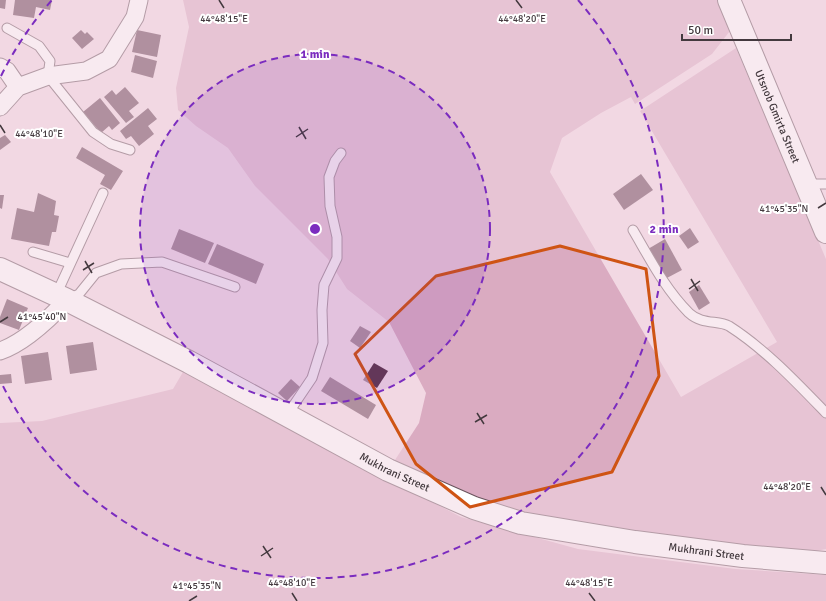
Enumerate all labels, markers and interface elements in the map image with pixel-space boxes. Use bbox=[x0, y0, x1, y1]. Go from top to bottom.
text: 44°48'15"E bbox=[200, 13, 248, 25]
text: 44°48'20"E bbox=[498, 13, 546, 25]
scale bar bbox=[682, 16, 791, 42]
text: 50 m bbox=[688, 23, 713, 38]
text: 1 min bbox=[301, 47, 330, 62]
street label: Utsnob Gmirta Street bbox=[752, 68, 803, 165]
text: 44°48'10"E bbox=[15, 128, 63, 140]
text: 41°45'35"N bbox=[760, 203, 808, 215]
centre of rings bbox=[308, 222, 322, 236]
text: 2 min bbox=[650, 222, 679, 237]
text: 41°45'40"N bbox=[18, 311, 66, 323]
street label: Mukhrani Street bbox=[358, 449, 432, 494]
text: 44°48'20"E bbox=[763, 481, 811, 493]
street label: Mukhrani Street bbox=[668, 540, 745, 563]
text: 44°48'10"E bbox=[268, 577, 316, 589]
text: 44°48'15"E bbox=[565, 577, 613, 589]
text: 41°45'35"N bbox=[173, 580, 221, 592]

